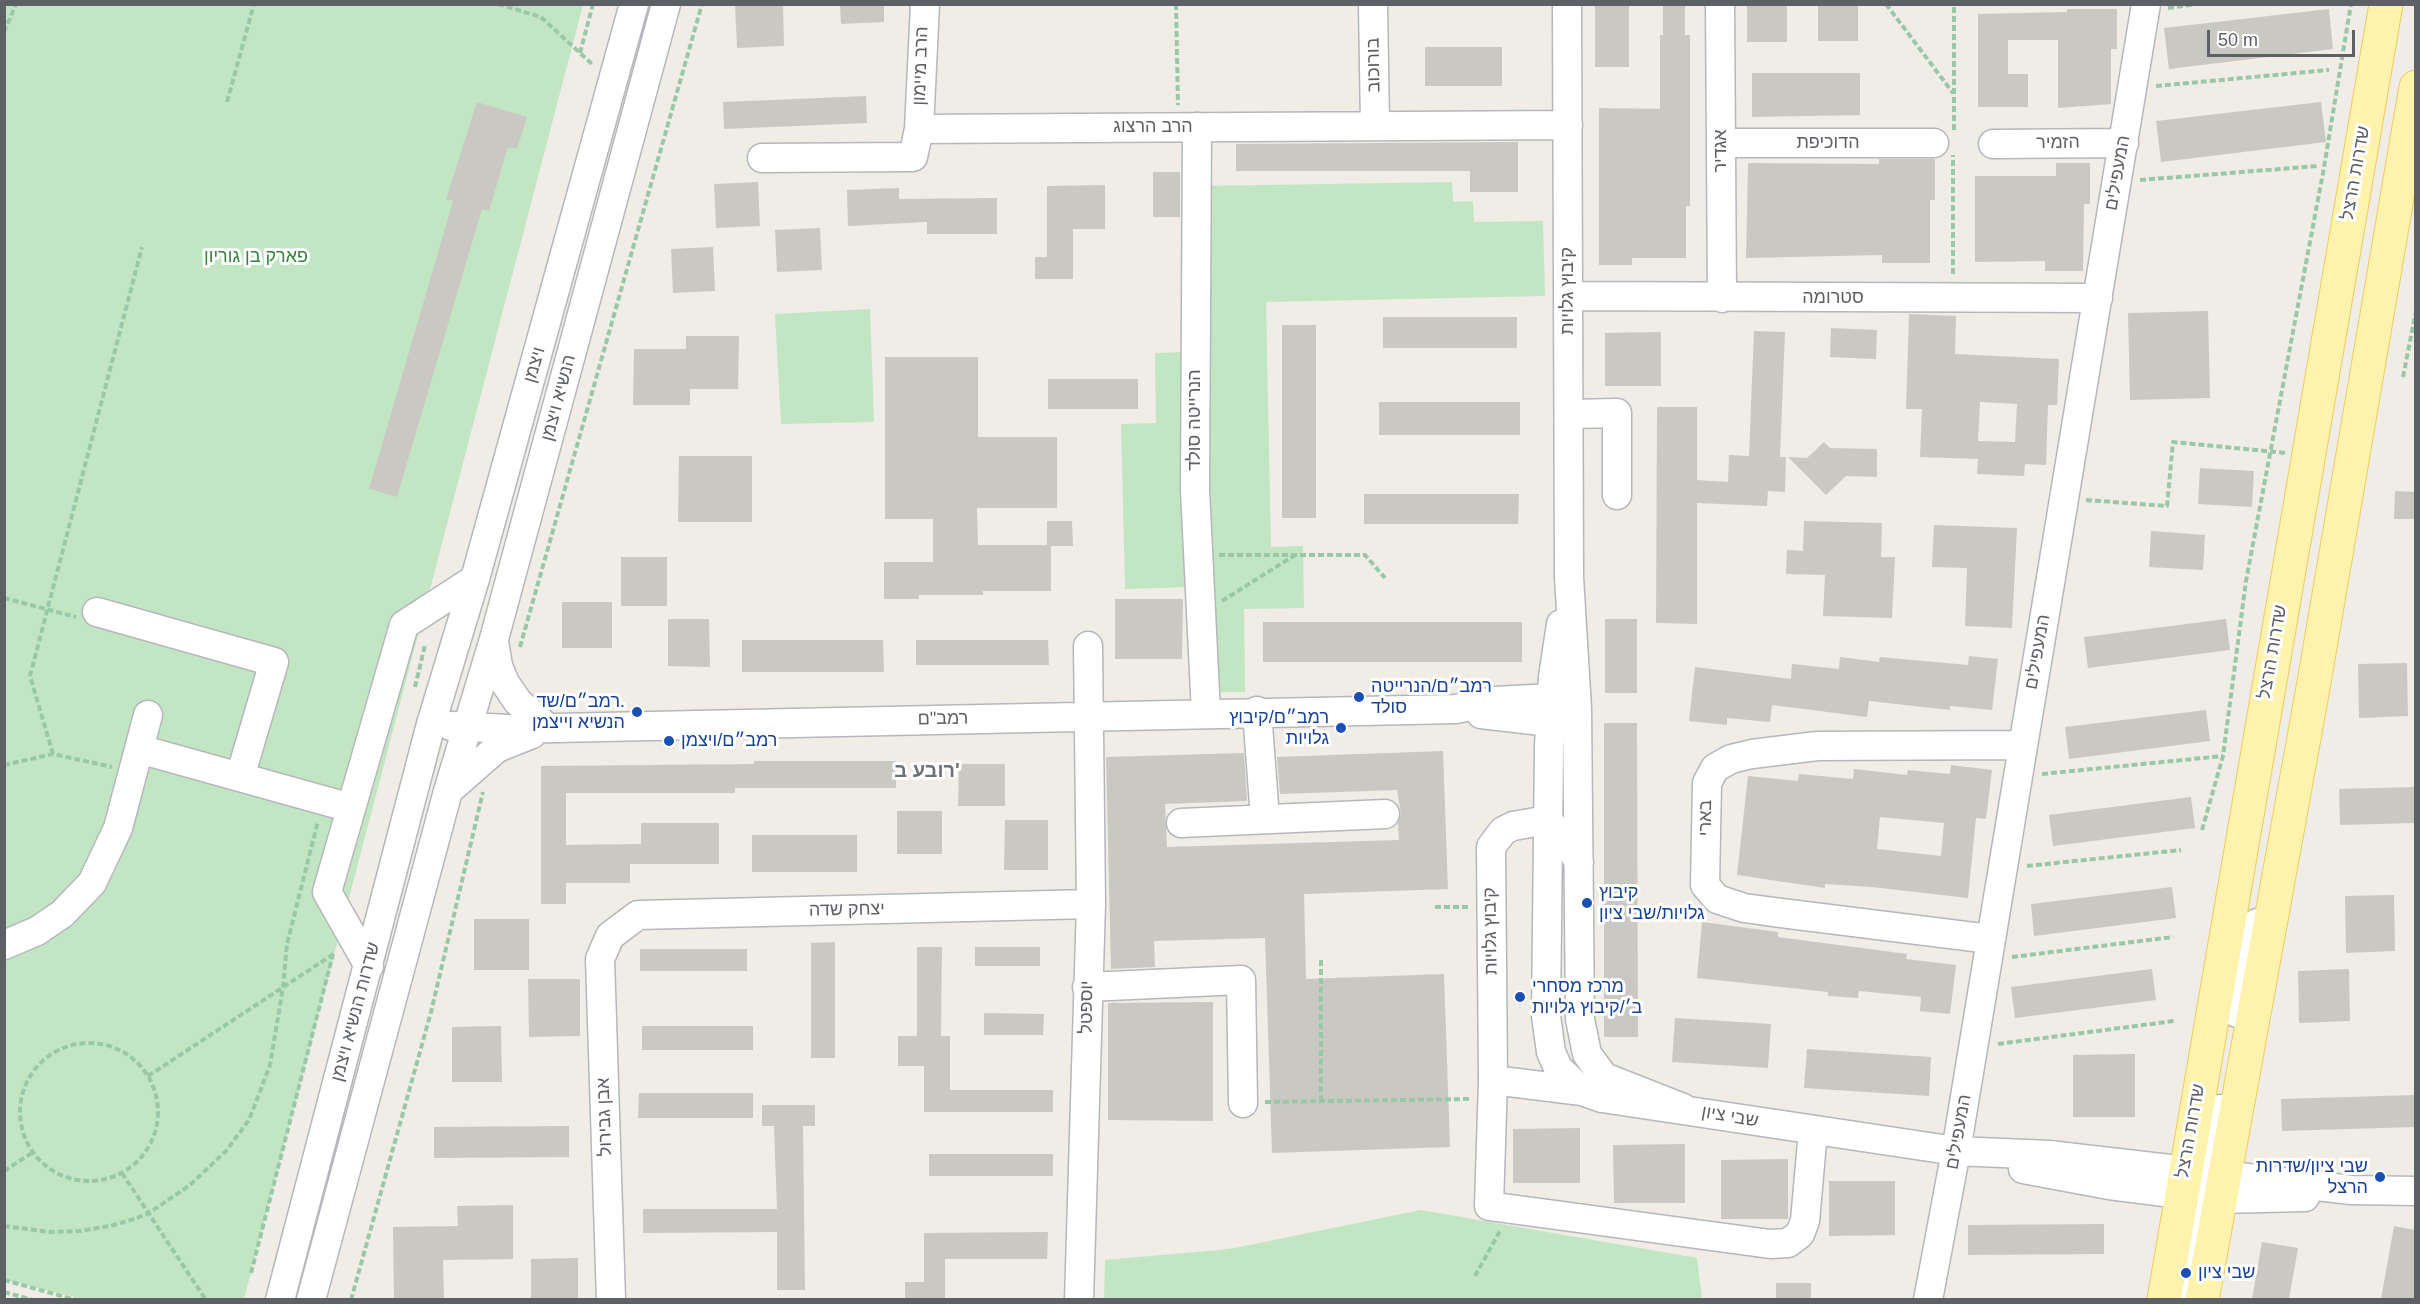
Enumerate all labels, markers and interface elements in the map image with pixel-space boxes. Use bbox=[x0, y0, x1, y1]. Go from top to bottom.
scale bar bbox=[2210, 18, 2358, 56]
street label: הרב מיימון bbox=[909, 26, 933, 106]
text: 50 m bbox=[2218, 30, 2258, 50]
street label: בורוכוב bbox=[1363, 38, 1385, 92]
street label: הרב הרצוג bbox=[1113, 116, 1193, 138]
street label: שדרות הרצל bbox=[2337, 124, 2375, 222]
street label: אגדיר bbox=[1710, 129, 1732, 173]
street label: הדוכיפת bbox=[1796, 132, 1860, 154]
street label: הזמיר bbox=[2036, 132, 2080, 154]
street label: המעפילים bbox=[2101, 134, 2135, 212]
park label: פארק בן גוריון bbox=[204, 246, 308, 268]
street label: קיבוץ גלויות bbox=[1557, 247, 1579, 335]
street label: סטרומה bbox=[1802, 287, 1864, 309]
street label: ויצמן bbox=[520, 345, 550, 385]
street label: הנשיא ויצמן bbox=[537, 353, 581, 443]
street label: הנרייטה סולד bbox=[1184, 369, 1206, 471]
street label: שדרות הרצל bbox=[2254, 603, 2292, 701]
street label: המעפילים bbox=[2021, 613, 2055, 691]
place label: רמב״ם/הנרייטה סולד bbox=[1371, 676, 1492, 718]
marker: רמב״ם/הנרייטה סולד bbox=[1352, 690, 1366, 704]
place label: רמב״ם/שד. הנשיא וייצמן bbox=[532, 691, 625, 734]
marker: רמב״ם/שד. הנשיא וייצמן bbox=[630, 705, 644, 719]
place label: רמב״ם/קיבוץ גלויות bbox=[1229, 707, 1329, 750]
street label: רמב"ם bbox=[917, 708, 969, 730]
marker: רמב״ם/קיבוץ גלויות bbox=[1334, 721, 1348, 735]
place label: רמב״ם/ויצמן bbox=[681, 730, 777, 752]
marker: רמב״ם/ויצמן bbox=[662, 734, 676, 748]
district label: רובע ב' bbox=[894, 759, 960, 783]
street label: בארי bbox=[1695, 800, 1717, 836]
place label: קיבוץ גלויות/שבי ציון bbox=[1599, 882, 1705, 924]
street label: קיבוץ גלויות bbox=[1479, 887, 1503, 975]
marker: קיבוץ גלויות/שבי ציון bbox=[1580, 896, 1594, 910]
street label: יצחק שדה bbox=[809, 899, 885, 921]
street label: שדרות הנשיא ויצמן bbox=[327, 940, 385, 1084]
place label: מרכז מסחרי ב׳/קיבוץ גלויות bbox=[1532, 976, 1642, 1018]
street label: יוספטל bbox=[1076, 980, 1098, 1034]
marker: מרכז מסחרי ב׳/קיבוץ גלויות bbox=[1513, 990, 1527, 1004]
street label: אבן גבירול bbox=[593, 1077, 617, 1157]
street label: שדרות הרצל bbox=[2172, 1082, 2210, 1180]
street label: המעפילים bbox=[1942, 1093, 1976, 1171]
street label: שבי ציון bbox=[1700, 1101, 1760, 1133]
place label: שבי ציון/שדרות הרצל bbox=[2256, 1156, 2368, 1198]
marker: שבי ציון/שדרות הרצל bbox=[2373, 1170, 2387, 1184]
place label: שבי ציון bbox=[2198, 1262, 2255, 1284]
marker: שבי ציון bbox=[2179, 1266, 2193, 1280]

